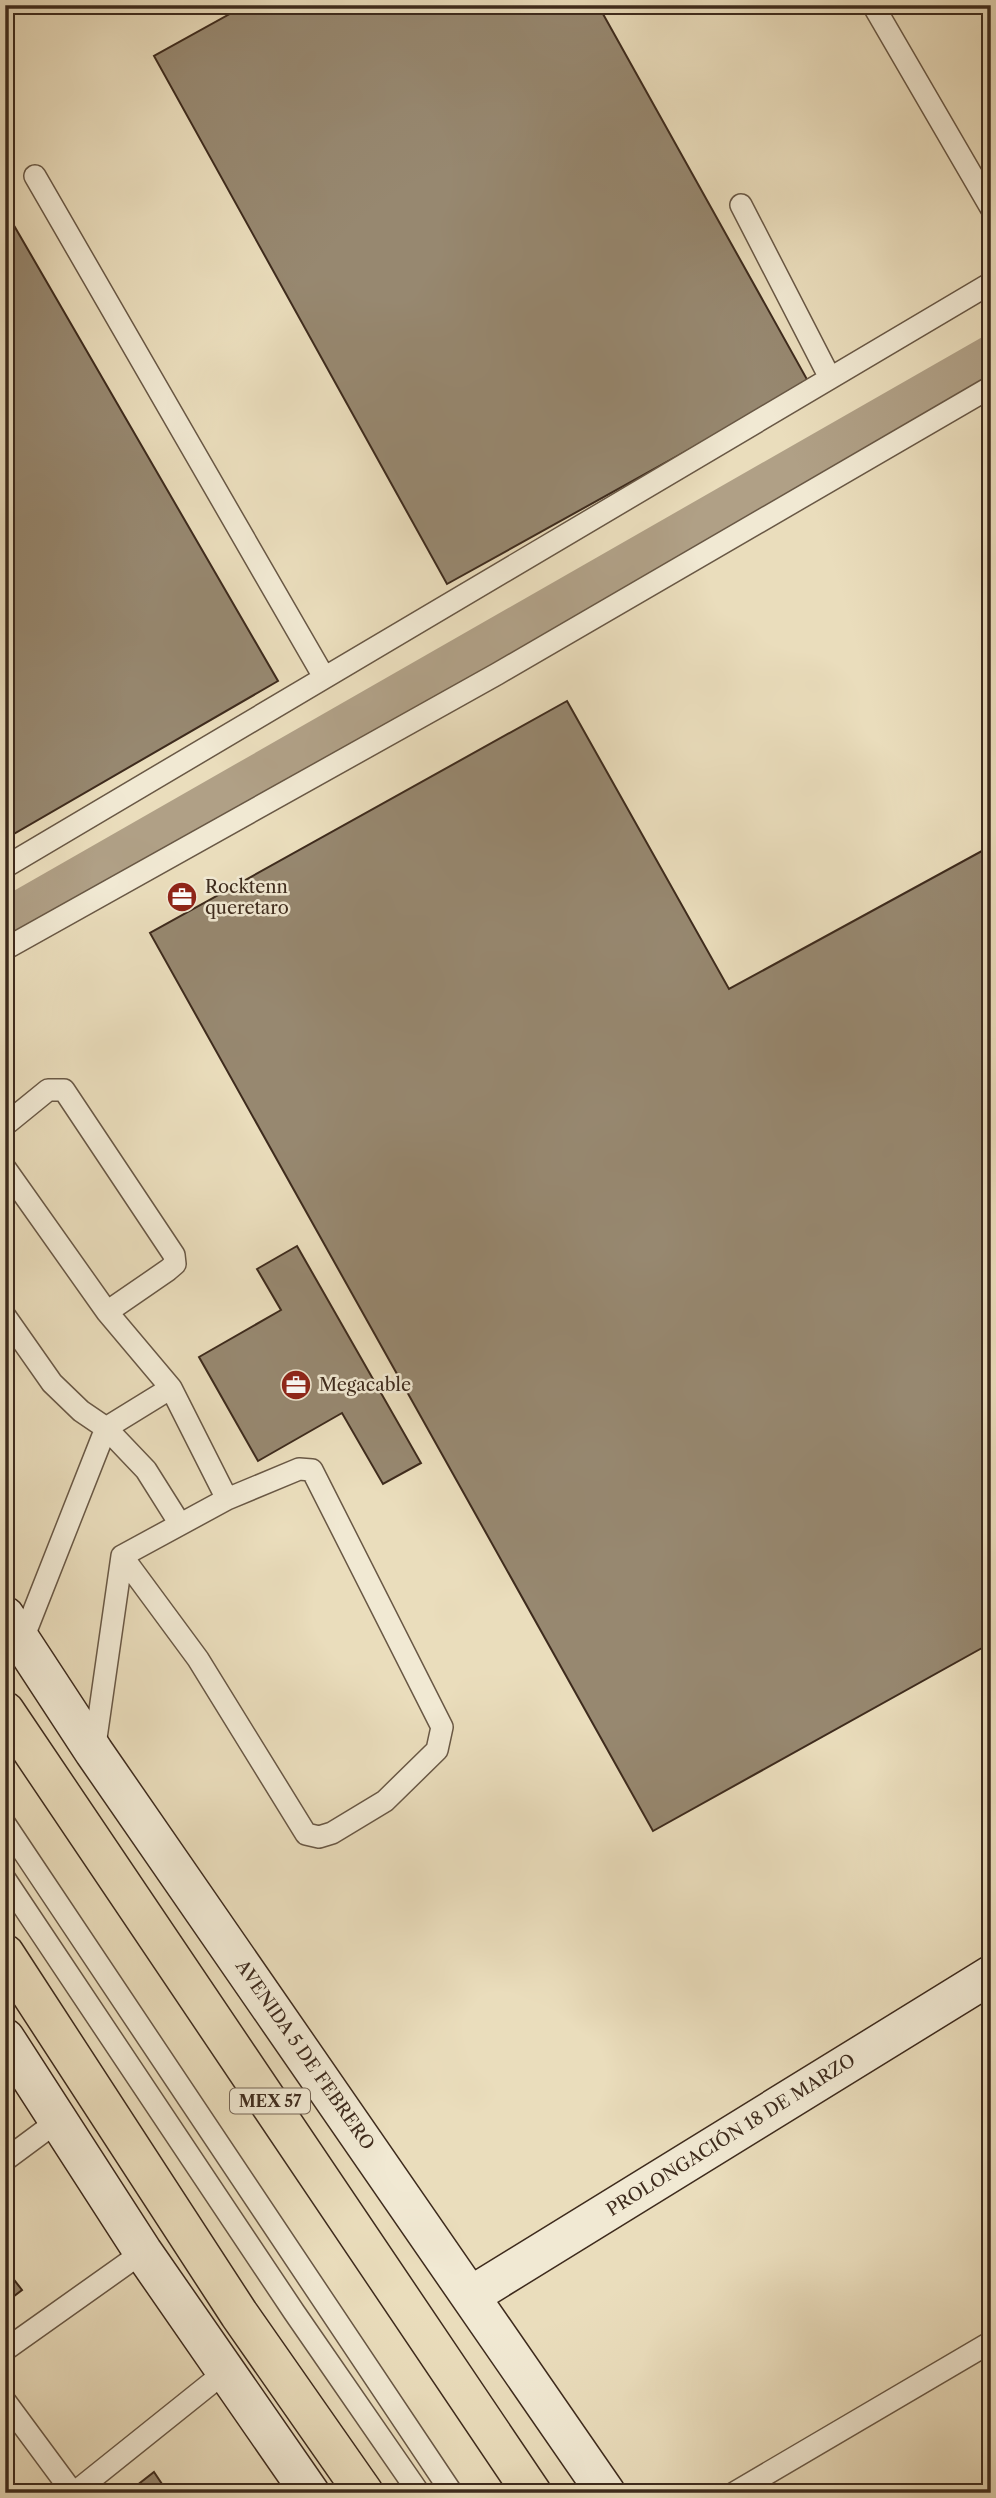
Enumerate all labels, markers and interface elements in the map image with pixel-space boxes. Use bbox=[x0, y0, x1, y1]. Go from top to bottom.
place label: Rocktenn queretaro bbox=[205, 876, 289, 919]
office icon: Rocktenn queretaro bbox=[165, 880, 199, 914]
office icon: Megacable bbox=[279, 1368, 313, 1402]
place label: Megacable bbox=[319, 1374, 411, 1396]
street label: AVENIDA 5 DE FEBRERO bbox=[230, 1955, 379, 2154]
street label: PROLONGACIÓN 18 DE MARZO bbox=[602, 2048, 859, 2221]
road number: MEX 57 bbox=[230, 2088, 310, 2114]

